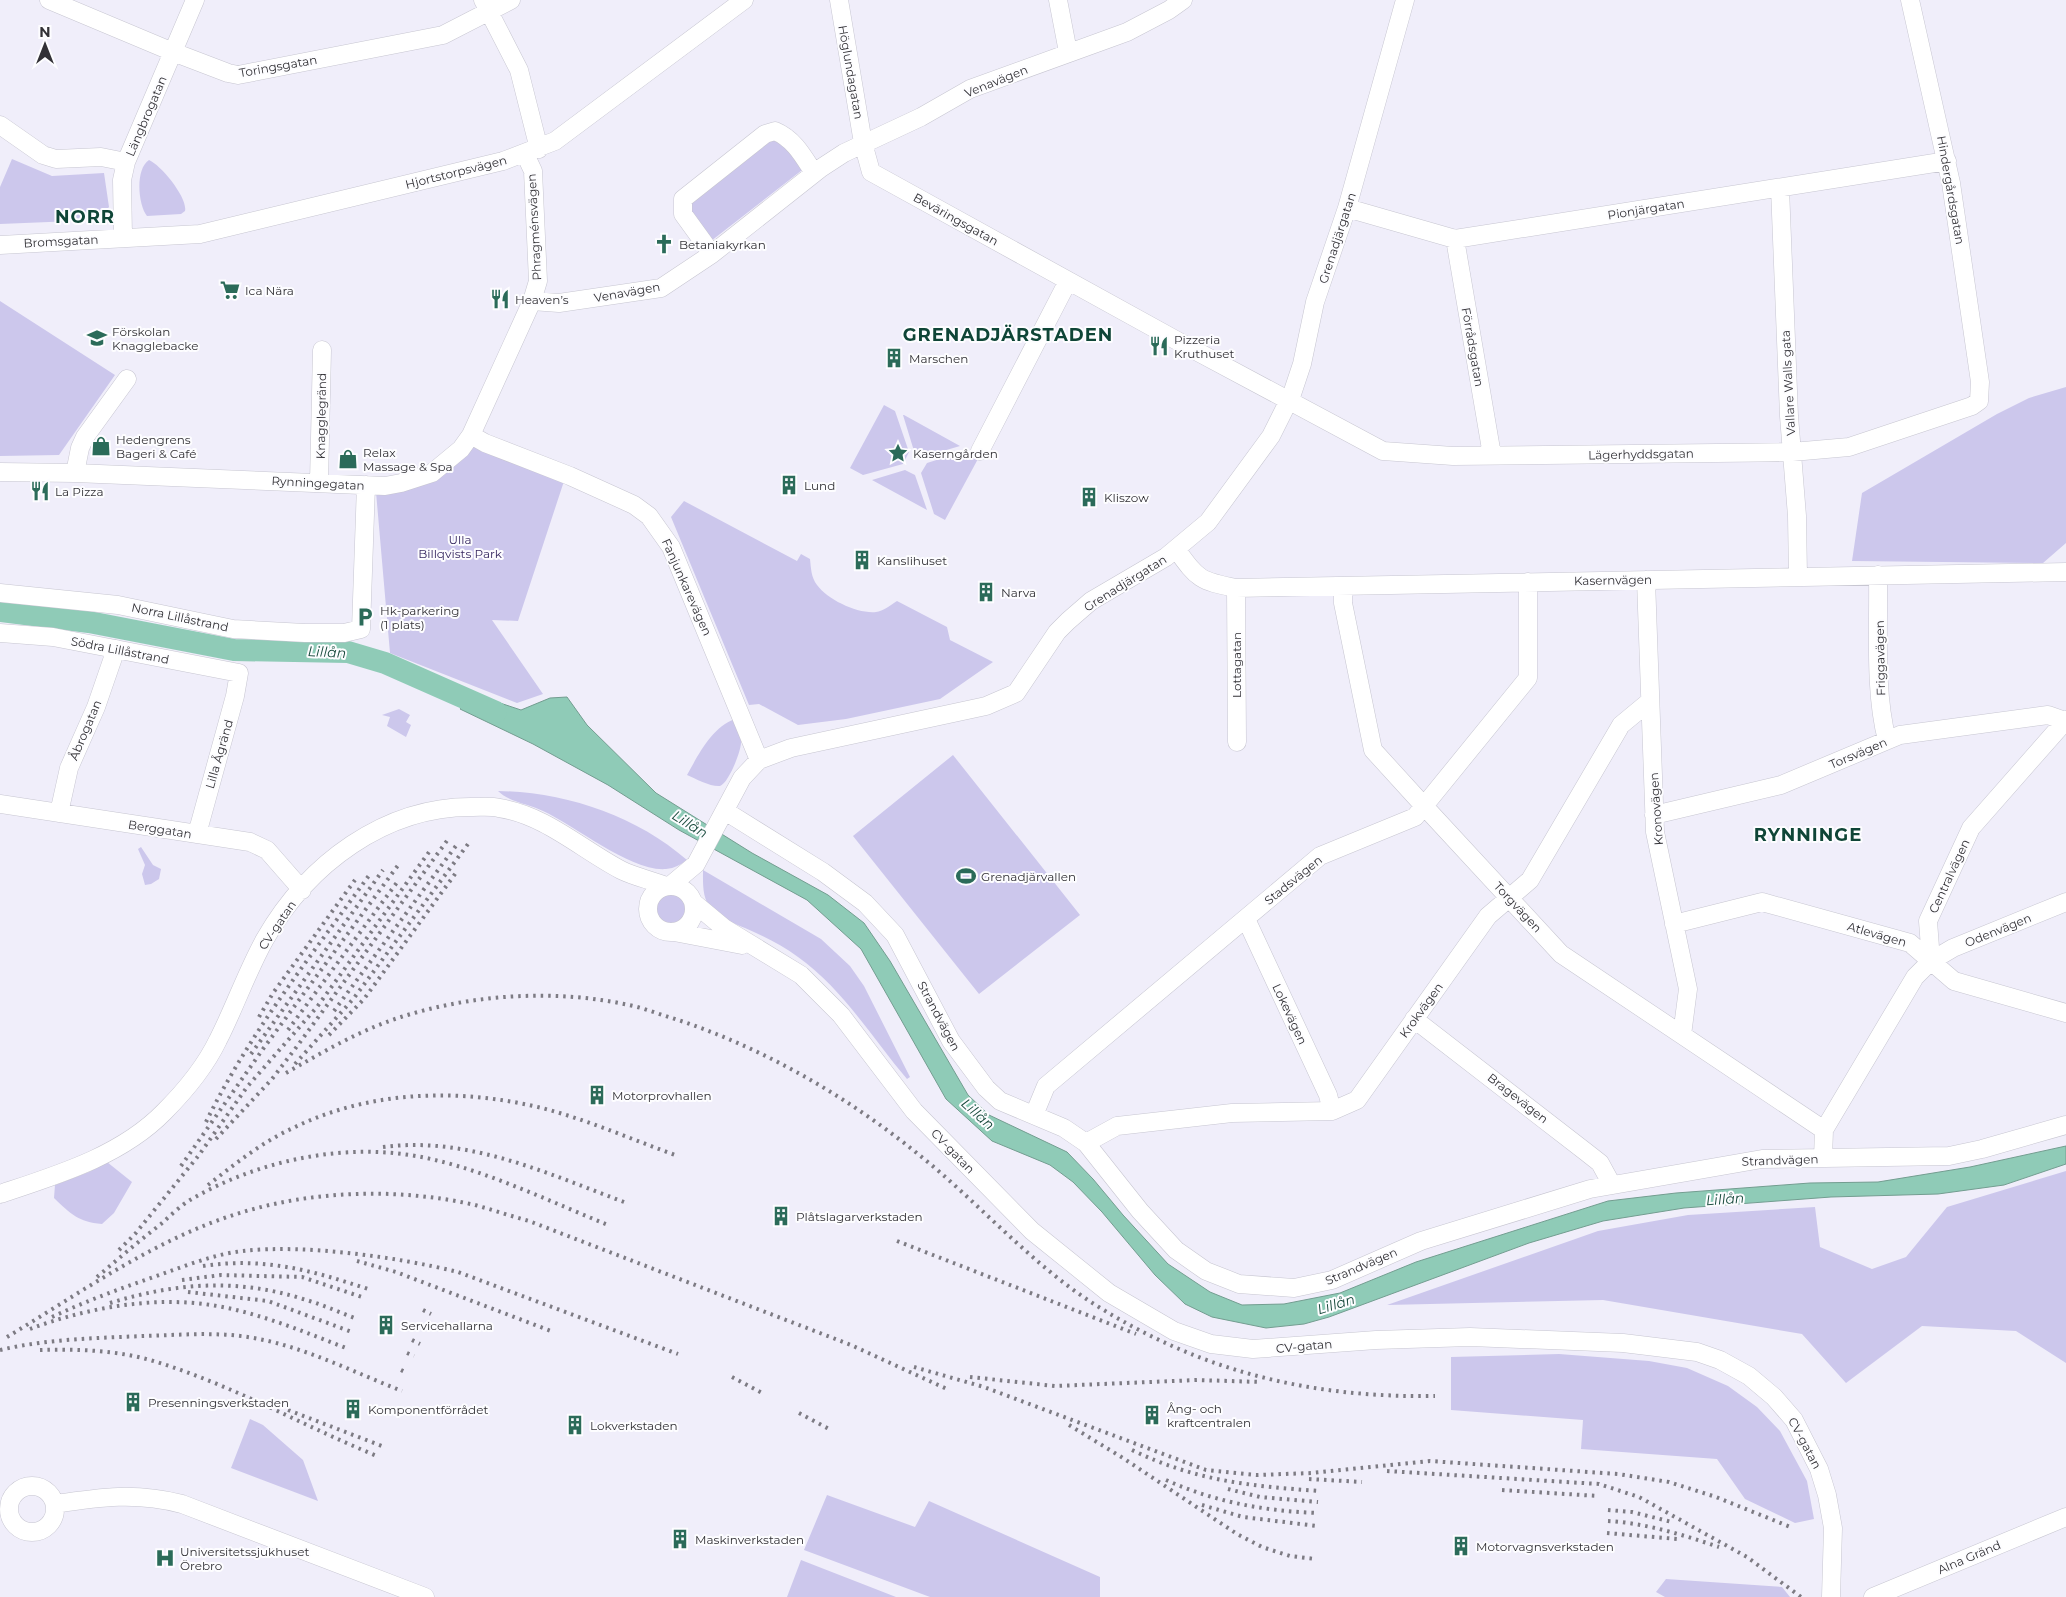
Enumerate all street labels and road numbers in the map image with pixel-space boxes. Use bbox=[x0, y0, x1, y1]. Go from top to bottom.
street label: Höglundagatan bbox=[835, 24, 867, 120]
street label: Toringsgatan bbox=[238, 52, 318, 80]
street label: Venavägen bbox=[962, 62, 1030, 100]
street label: Längbrogatan bbox=[122, 74, 170, 158]
street label: Hindergårdsgatan bbox=[1934, 134, 1968, 246]
street label: Hjortstorpsvägen bbox=[404, 152, 508, 192]
street label: Phragménsvägen bbox=[524, 173, 544, 281]
street label: Beväringsgatan bbox=[911, 189, 1001, 249]
street label: Grenadjärgatan bbox=[1315, 191, 1359, 285]
street label: Pionjärgatan bbox=[1606, 196, 1686, 222]
street label: Bromsgatan bbox=[23, 232, 99, 250]
street label: Venavägen bbox=[593, 279, 661, 305]
street label: Förrådsgatan bbox=[1459, 306, 1487, 388]
street label: Vallare Walls gata bbox=[1778, 330, 1798, 436]
street label: Knagglegränd bbox=[313, 373, 329, 459]
street label: Lägerhyddsgatan bbox=[1588, 446, 1694, 462]
street label: Rynningegatan bbox=[271, 473, 365, 493]
street label: Fanjunkarevägen bbox=[659, 536, 715, 638]
street label: Grenadjärgatan bbox=[1081, 552, 1169, 614]
street label: Kasernvägen bbox=[1574, 572, 1652, 588]
street label: Norra Lillåstrand bbox=[130, 599, 230, 635]
street label: Friggavägen bbox=[1872, 620, 1888, 696]
street label: Lottagatan bbox=[1229, 632, 1244, 698]
street label: Södra Lillåstrand bbox=[70, 633, 170, 667]
street label: Åbrogatan bbox=[66, 698, 104, 762]
street label: Lilla Ågränd bbox=[202, 718, 236, 790]
street label: Torsvägen bbox=[1827, 734, 1889, 772]
street label: Kronovägen bbox=[1646, 772, 1666, 846]
street label: Berggatan bbox=[127, 817, 193, 841]
street label: Centralvägen bbox=[1925, 837, 1973, 915]
street label: Stadsvägen bbox=[1261, 852, 1325, 908]
street label: Torgvägen bbox=[1491, 879, 1545, 935]
street label: CV-gatan bbox=[255, 897, 299, 953]
street label: Odenvägen bbox=[1963, 910, 2033, 950]
street label: Atlevägen bbox=[1846, 918, 1908, 950]
street label: Strandvägen bbox=[914, 979, 964, 1053]
street label: Krokvägen bbox=[1396, 980, 1446, 1040]
street label: Lokevägen bbox=[1269, 981, 1311, 1047]
street label: Bragevägen bbox=[1485, 1070, 1551, 1126]
street label: CV-gatan bbox=[928, 1126, 978, 1176]
street label: Strandvägen bbox=[1741, 1151, 1819, 1169]
street label: Strandvägen bbox=[1323, 1244, 1399, 1288]
street label: CV-gatan bbox=[1275, 1336, 1333, 1356]
street label: CV-gatan bbox=[1785, 1415, 1825, 1471]
street label: Alna Gränd bbox=[1935, 1537, 2003, 1577]

